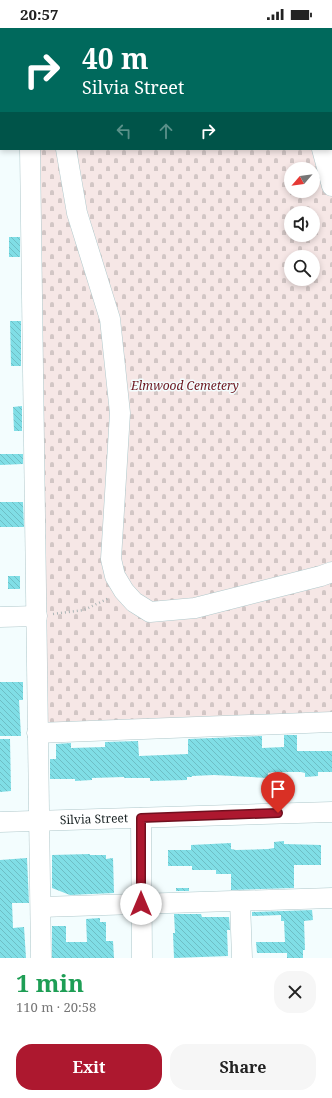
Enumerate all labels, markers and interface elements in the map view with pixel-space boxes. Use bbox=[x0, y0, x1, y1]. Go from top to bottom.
text: 20:57 bbox=[20, 4, 58, 24]
text: 40 m bbox=[82, 39, 149, 77]
icon: right bbox=[16, 44, 68, 96]
text: Silvia Street bbox=[82, 75, 184, 99]
icon: left bbox=[113, 120, 135, 142]
icon: ahead bbox=[155, 120, 177, 142]
icon: right bbox=[197, 120, 219, 142]
north arrow bbox=[284, 162, 320, 198]
map controls bbox=[284, 162, 320, 286]
button: sound bbox=[284, 206, 320, 242]
button: search bbox=[284, 250, 320, 286]
park label: Elmwood Cemetery bbox=[130, 377, 239, 394]
pin bbox=[261, 772, 295, 813]
icon: arrive bbox=[267, 778, 289, 800]
street label: Silvia Street bbox=[60, 809, 128, 828]
position arrow bbox=[120, 883, 162, 925]
text: 1 min bbox=[16, 966, 84, 999]
button: close bbox=[274, 971, 316, 1013]
text: 110 m · 20:58 bbox=[16, 998, 96, 1016]
button: Exit bbox=[16, 1044, 162, 1090]
button: Share bbox=[170, 1044, 316, 1090]

